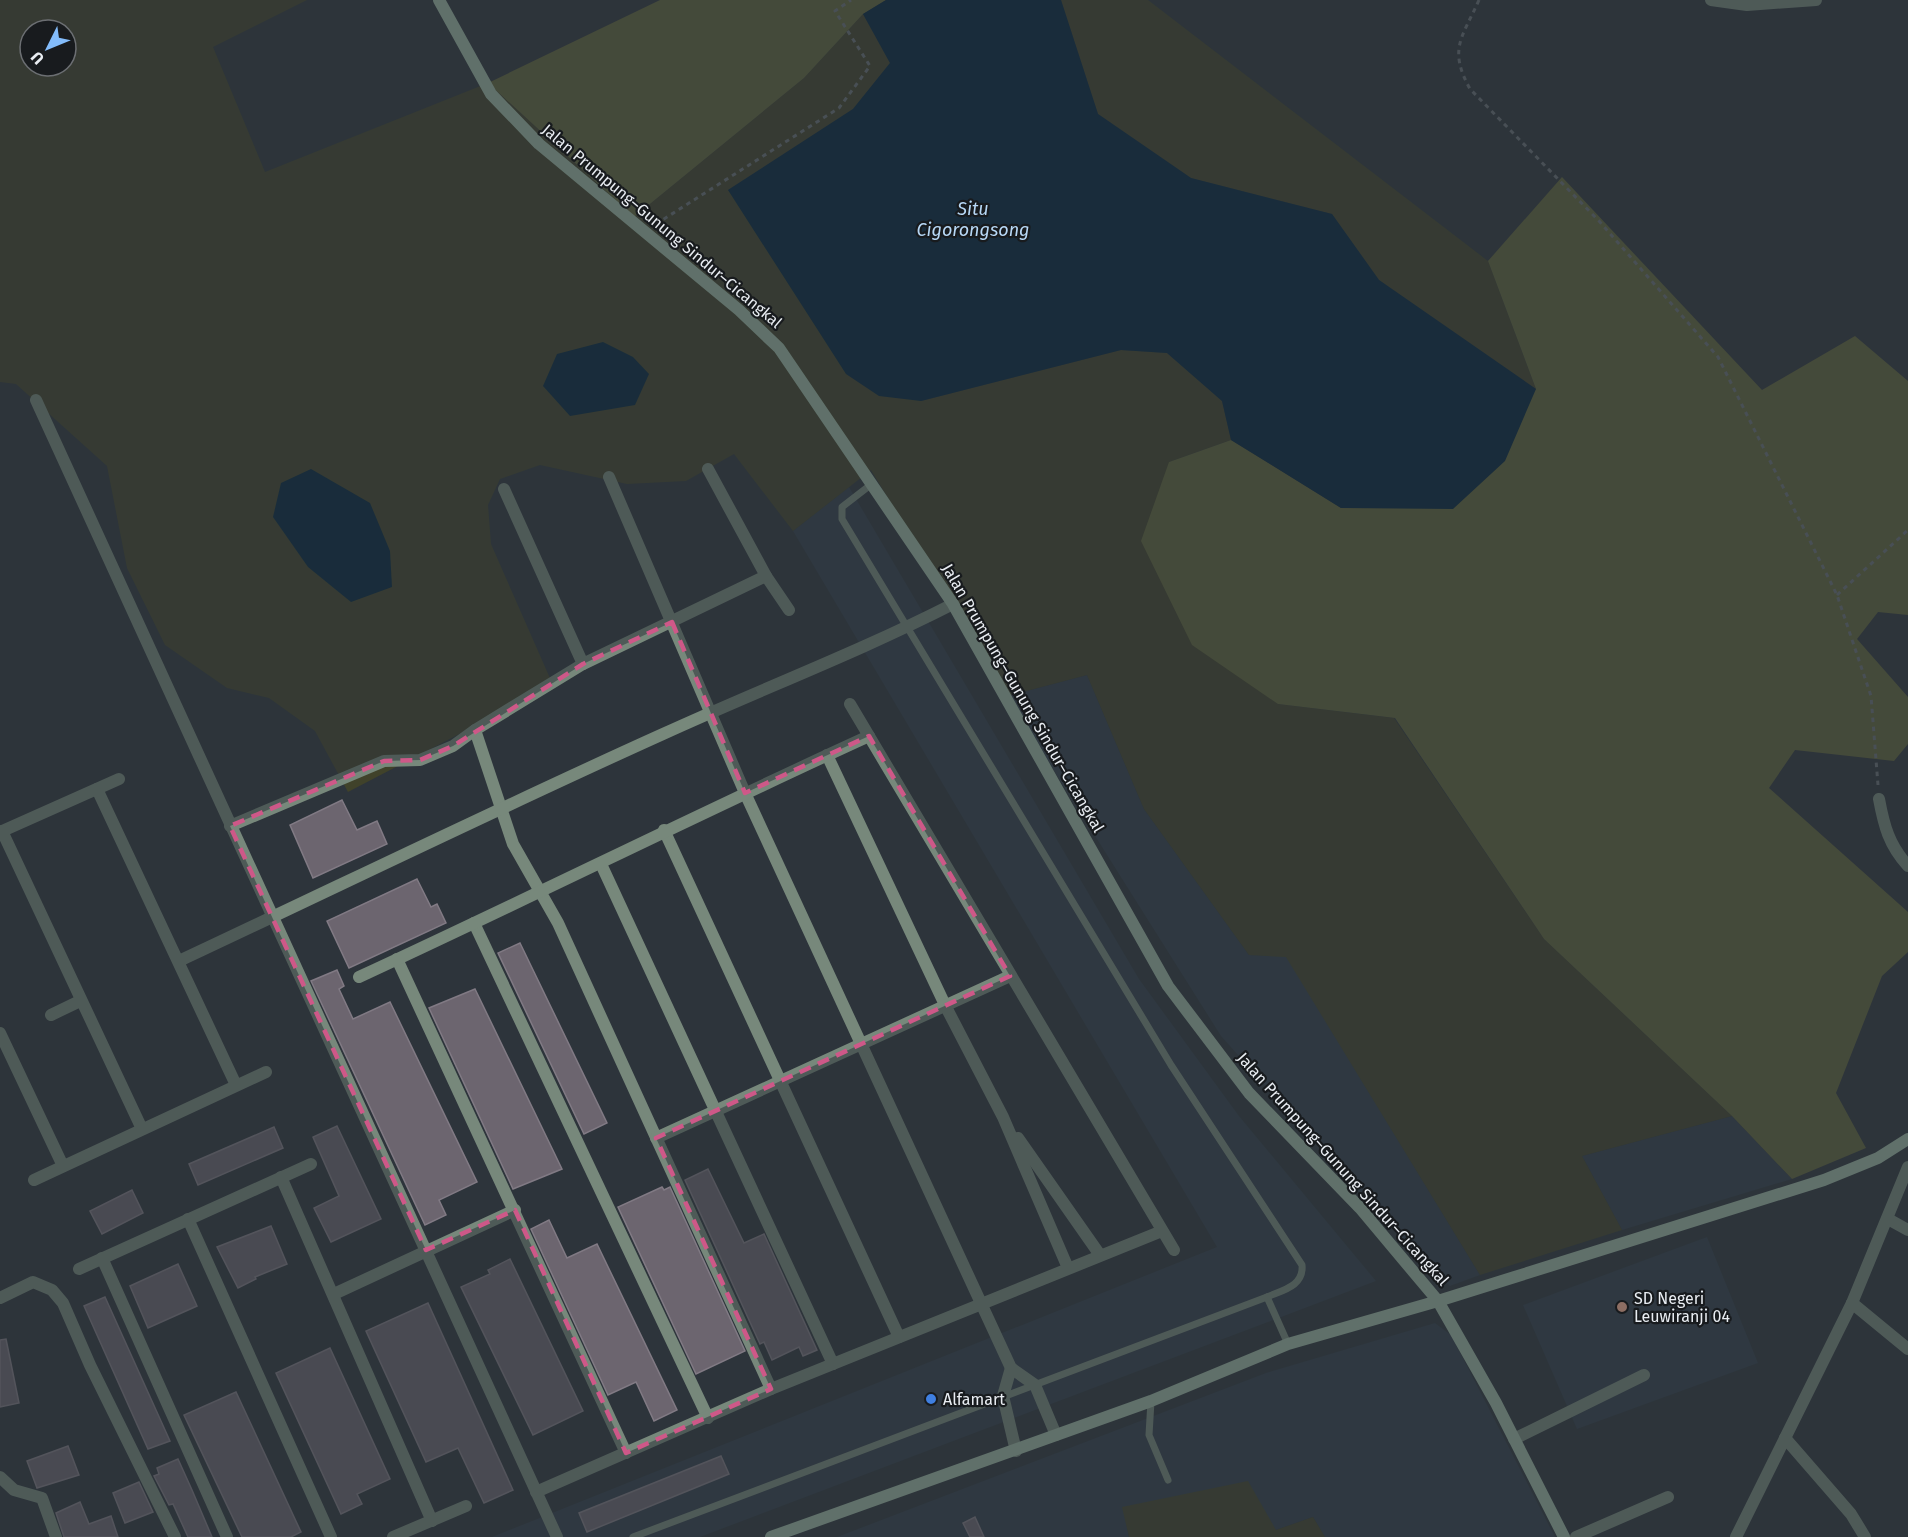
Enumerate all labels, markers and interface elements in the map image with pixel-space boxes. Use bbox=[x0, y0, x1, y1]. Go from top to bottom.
north arrow bbox=[18, 18, 78, 78]
text: U bbox=[27, 48, 48, 68]
street label: Jalan Prumpung–Gunung Sindur–Cicangkal bbox=[538, 120, 786, 332]
water label: Situ Cigorongsong bbox=[916, 198, 1030, 241]
street label: Jalan Prumpung–Gunung Sindur–Cicangkal bbox=[938, 560, 1108, 836]
street label: Jalan Prumpung–Gunung Sindur–Cicangkal bbox=[1233, 1048, 1453, 1290]
place label: SD Negeri Leuwiranji 04 bbox=[1634, 1289, 1730, 1326]
marker: SD Negeri Leuwiranji 04 bbox=[1615, 1300, 1629, 1314]
place label: Alfamart bbox=[943, 1390, 1005, 1409]
marker: Alfamart bbox=[924, 1392, 938, 1406]

